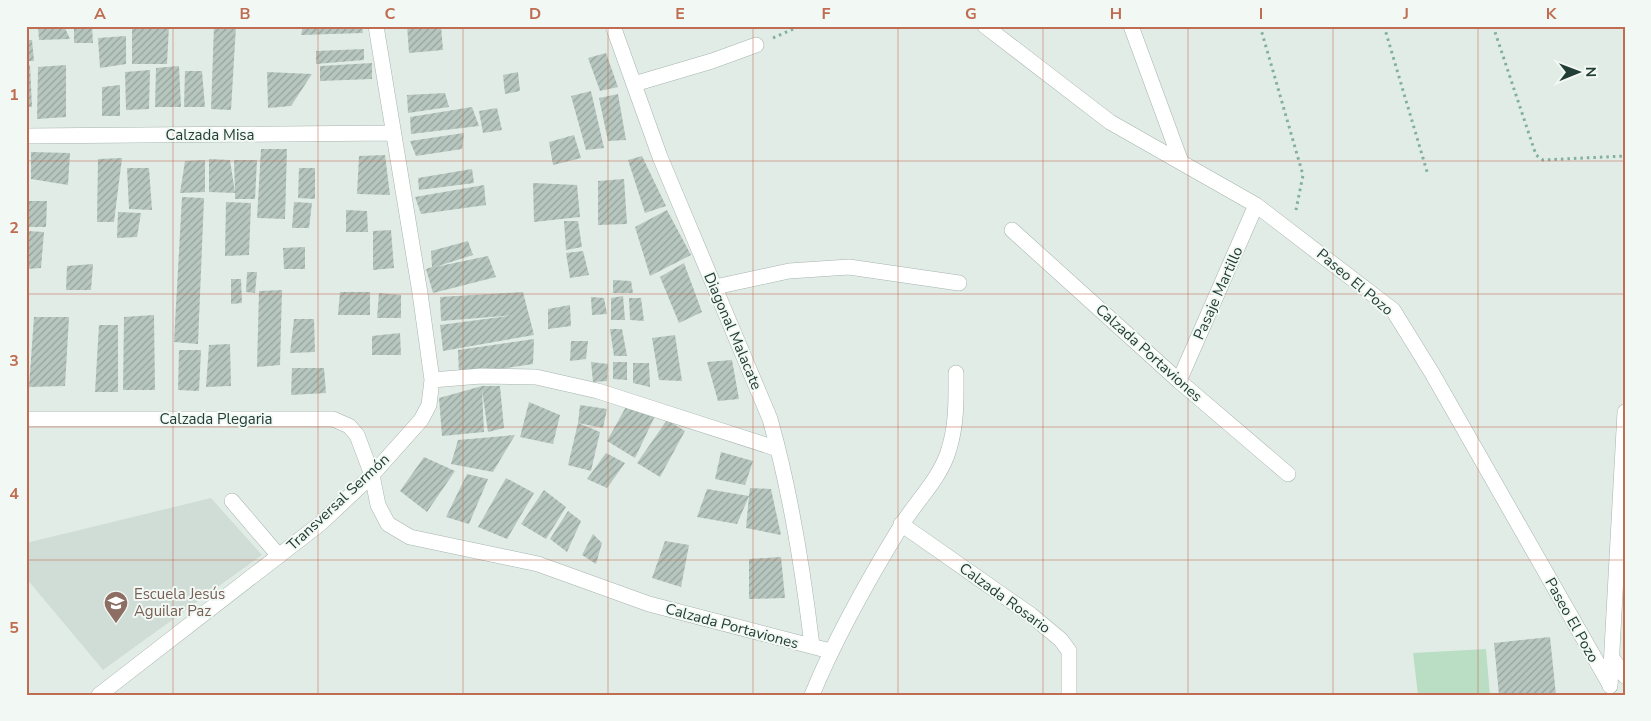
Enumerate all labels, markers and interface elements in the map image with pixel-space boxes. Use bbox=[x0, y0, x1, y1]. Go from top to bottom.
text: A bbox=[94, 3, 106, 25]
text: B bbox=[239, 3, 251, 25]
text: C bbox=[385, 3, 396, 25]
text: D bbox=[529, 3, 541, 25]
text: E bbox=[675, 3, 685, 25]
text: F bbox=[822, 3, 831, 25]
text: G bbox=[965, 3, 977, 25]
text: H bbox=[1110, 3, 1122, 25]
text: I bbox=[1259, 3, 1263, 25]
text: J bbox=[1402, 3, 1409, 25]
text: K bbox=[1546, 3, 1558, 25]
north arrow bbox=[1554, 48, 1604, 98]
text: N bbox=[1581, 66, 1600, 77]
text: 1 bbox=[9, 84, 19, 106]
street label: Calzada Misa bbox=[165, 125, 255, 145]
text: 2 bbox=[9, 217, 19, 239]
street label: Pasaje Martillo bbox=[1189, 243, 1247, 343]
street label: Paseo El Pozo bbox=[1313, 244, 1397, 320]
street label: Diagonal Malacate bbox=[699, 269, 767, 393]
street label: Calzada Portaviones bbox=[1091, 300, 1207, 406]
text: 3 bbox=[9, 350, 19, 372]
street label: Calzada Plegaria bbox=[160, 409, 273, 429]
street label: Transversal Sermón bbox=[282, 449, 394, 555]
text: 4 bbox=[9, 483, 19, 505]
street label: Calzada Rosario bbox=[955, 558, 1055, 638]
street label: Paseo El Pozo bbox=[1540, 574, 1604, 666]
place label: Escuela Jesús Aguilar Paz bbox=[134, 584, 225, 621]
school or university icon: Escuela Jesús Aguilar Paz bbox=[103, 590, 129, 624]
street label: Calzada Portaviones bbox=[663, 599, 801, 653]
text: 5 bbox=[9, 617, 19, 639]

